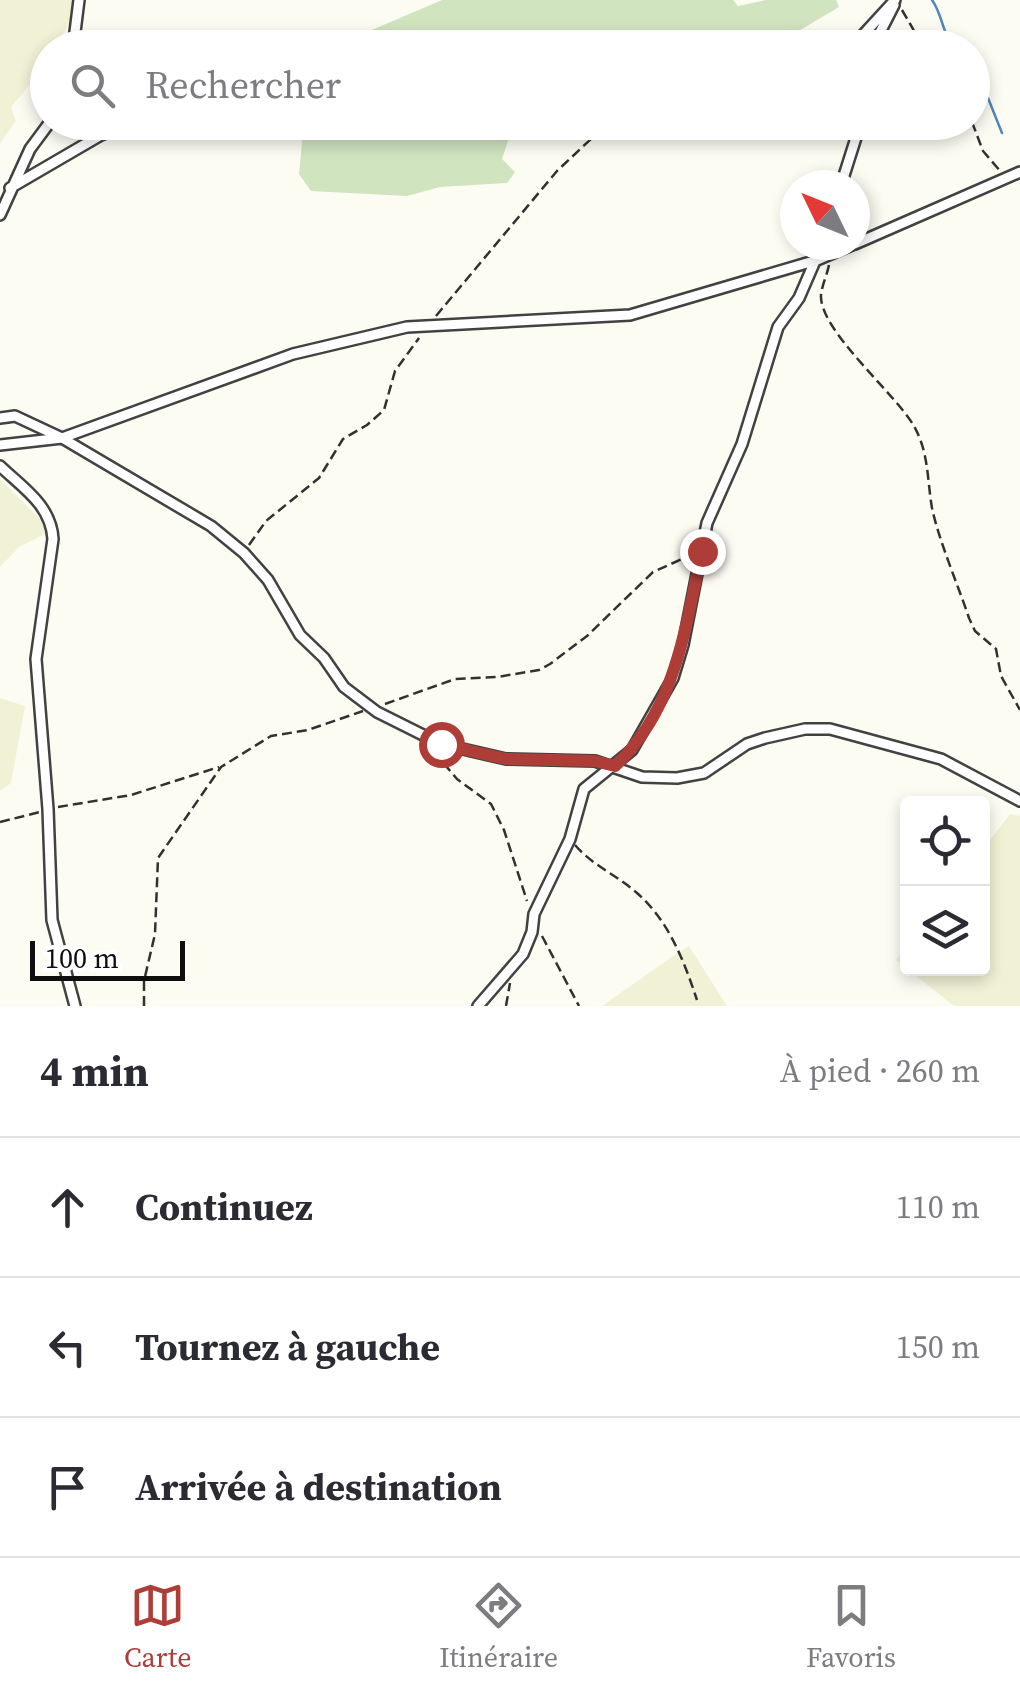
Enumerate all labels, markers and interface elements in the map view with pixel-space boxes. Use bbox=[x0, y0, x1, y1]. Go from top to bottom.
search box bbox=[30, 30, 990, 140]
icon: search bbox=[65, 58, 120, 113]
text: Rechercher bbox=[145, 59, 341, 111]
north arrow bbox=[780, 170, 870, 260]
route end bbox=[680, 529, 726, 575]
route start bbox=[419, 722, 465, 768]
map controls bbox=[900, 796, 990, 976]
button: locate bbox=[900, 796, 990, 886]
button: layers bbox=[900, 886, 990, 976]
scale bar bbox=[30, 936, 185, 980]
text: 100 m bbox=[45, 939, 119, 977]
text: 4 min bbox=[40, 1042, 149, 1100]
text: À pied · 260 m bbox=[780, 1049, 980, 1093]
icon: ahead bbox=[40, 1180, 95, 1235]
text: Continuez bbox=[135, 1181, 313, 1233]
text: 110 m bbox=[896, 1185, 980, 1229]
icon: left bbox=[40, 1320, 95, 1375]
text: Tournez à gauche bbox=[135, 1321, 440, 1373]
text: 150 m bbox=[896, 1325, 980, 1369]
icon: arrive bbox=[40, 1460, 95, 1515]
text: Arrivée à destination bbox=[135, 1461, 502, 1513]
tab: Carte bbox=[124, 1578, 191, 1676]
tab: Itinéraire bbox=[439, 1578, 558, 1676]
tab: Favoris bbox=[806, 1578, 896, 1676]

